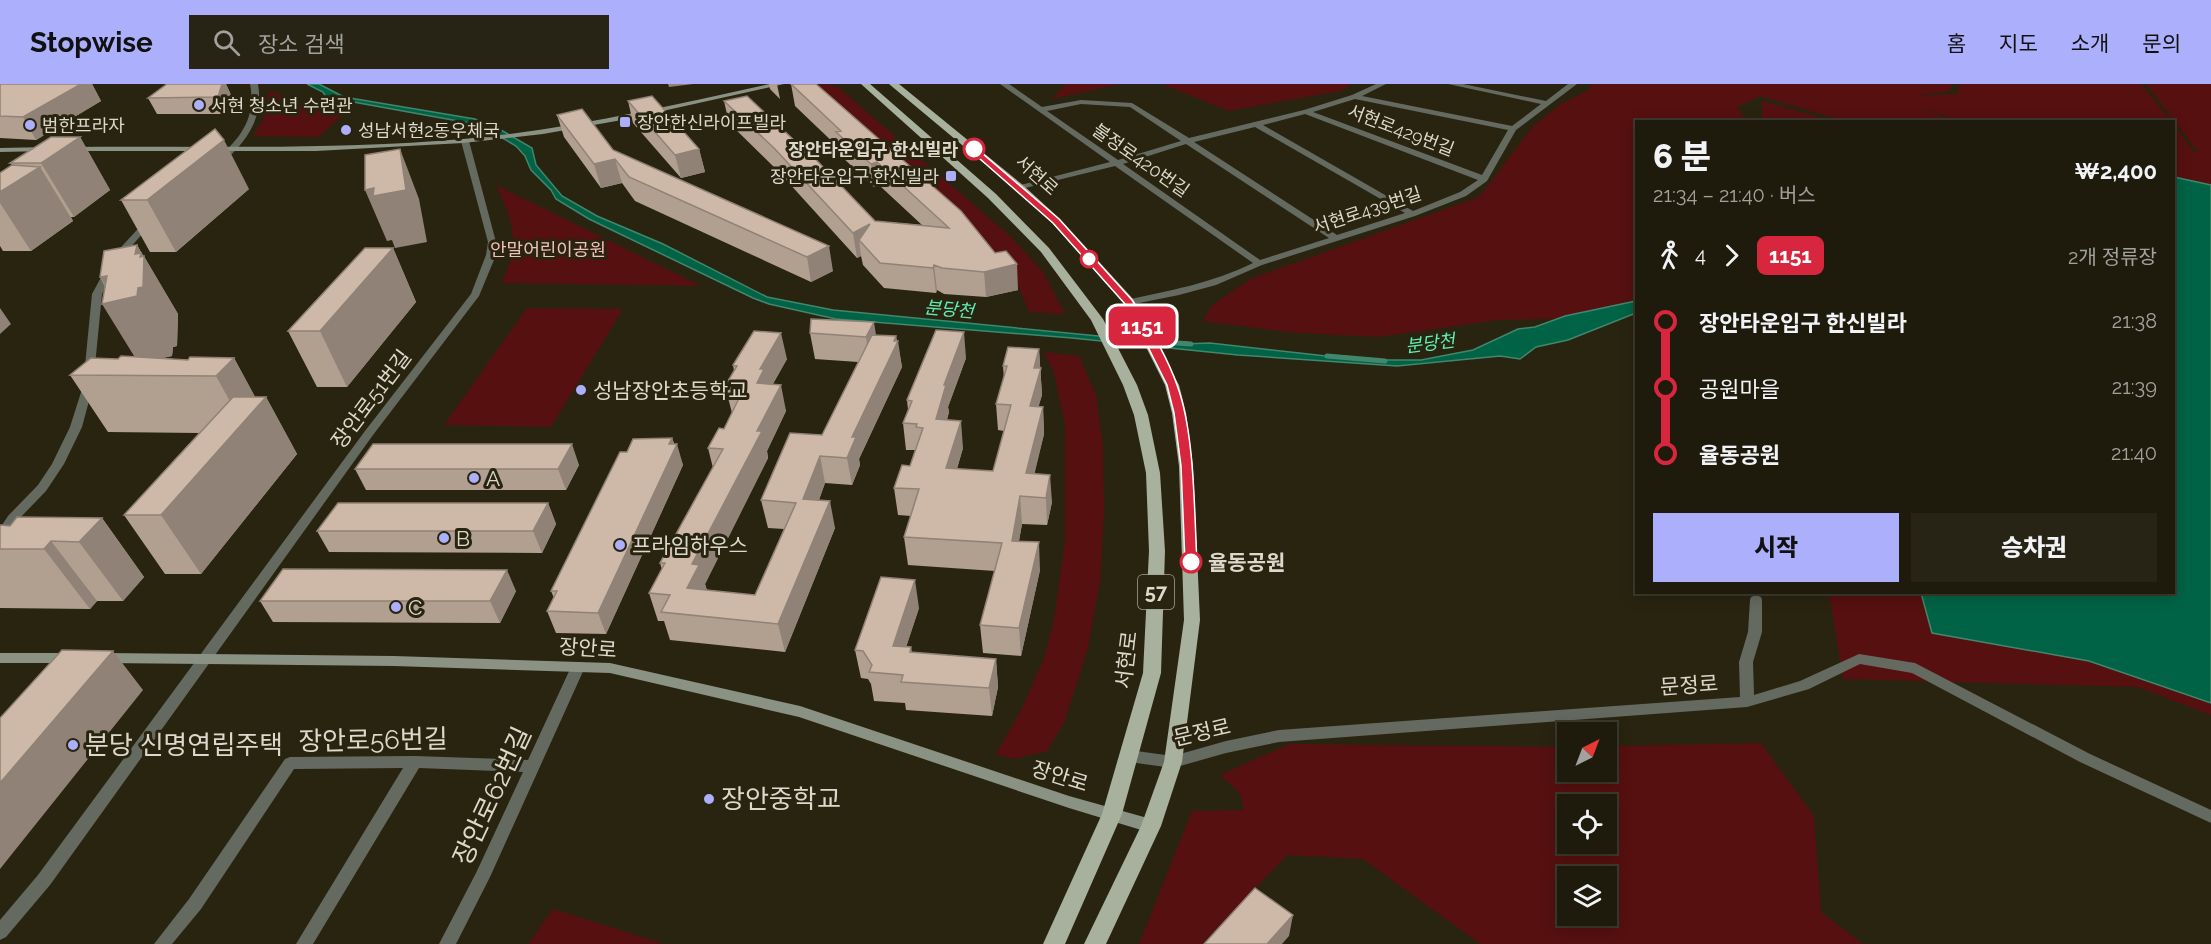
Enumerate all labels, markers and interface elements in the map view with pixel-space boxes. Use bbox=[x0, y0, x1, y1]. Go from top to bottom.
search box bbox=[189, 15, 609, 69]
text: Stopwise bbox=[30, 26, 153, 59]
icon: search bbox=[210, 26, 243, 59]
text: 장소 검색 bbox=[258, 31, 344, 57]
text: 홈 bbox=[1947, 31, 1966, 56]
text: 지도 bbox=[1999, 31, 2038, 56]
text: 소개 bbox=[2071, 31, 2109, 56]
text: 문의 bbox=[2142, 31, 2181, 56]
place label: 서현 청소년 수련관 bbox=[211, 95, 353, 116]
marker: 서현 청소년 수련관 bbox=[192, 98, 206, 112]
street label: 서현로429번길 bbox=[1345, 100, 1457, 160]
place label: 장안한신라이프빌라 bbox=[637, 112, 786, 133]
place label: 범한프라자 bbox=[42, 115, 125, 136]
marker: 장안한신라이프빌라 bbox=[618, 115, 632, 129]
marker: 범한프라자 bbox=[23, 118, 37, 132]
street label: 불정로420번길 bbox=[1089, 119, 1193, 201]
place label: 성남서현2동우체국 bbox=[358, 120, 500, 141]
marker: 성남서현2동우체국 bbox=[339, 123, 353, 137]
text: 6 분 bbox=[1653, 137, 1711, 176]
marker: 장안타운입구 한신빌라 bbox=[963, 138, 985, 160]
place label: 장안타운입구 한신빌라 bbox=[788, 139, 958, 160]
street label: 서현로 bbox=[1012, 151, 1062, 199]
text: ₩2,400 bbox=[2075, 158, 2157, 184]
place label: 장안타운입구.한신빌라 bbox=[770, 166, 939, 187]
marker: 장안타운입구.한신빌라 bbox=[944, 169, 958, 183]
street label: 서현로439번길 bbox=[1310, 183, 1424, 237]
text: 21:34 – 21:40 · 버스 bbox=[1653, 183, 1816, 207]
park label: 안말어린이공원 bbox=[490, 239, 606, 260]
icon: walk bbox=[1653, 239, 1686, 272]
icon: forward bbox=[1715, 239, 1748, 272]
text: 4 bbox=[1695, 243, 1706, 267]
text: 1151 bbox=[1769, 243, 1812, 268]
text: 2개 정류장 bbox=[2068, 245, 2157, 269]
unlabelled marker bbox=[1080, 250, 1098, 268]
water label: 분당천 bbox=[923, 296, 977, 322]
line badge: 1151 bbox=[1100, 306, 1184, 346]
text: 21:38 bbox=[2112, 309, 2157, 333]
text: 장안타운입구 한신빌라 bbox=[1699, 310, 1907, 336]
text: 1151 bbox=[1121, 314, 1163, 339]
water label: 분당천 bbox=[1404, 329, 1458, 356]
street label: 장안로51번길 bbox=[326, 345, 416, 453]
text: 21:39 bbox=[2112, 375, 2157, 399]
text: 공원마을 bbox=[1699, 376, 1780, 402]
place label: 성남장안초등학교 bbox=[593, 378, 748, 403]
marker: 성남장안초등학교 bbox=[574, 383, 588, 397]
text: 21:40 bbox=[2111, 441, 2157, 465]
text: 율동공원 bbox=[1699, 442, 1780, 468]
place label: A bbox=[486, 466, 500, 491]
marker: A bbox=[467, 471, 481, 485]
button: 시작 bbox=[1653, 513, 1899, 582]
button: 승차권 bbox=[1911, 513, 2157, 582]
place label: B bbox=[456, 526, 470, 551]
marker: B bbox=[437, 531, 451, 545]
place label: 프라임하우스 bbox=[632, 533, 748, 558]
marker: 프라임하우스 bbox=[613, 538, 627, 552]
place label: 율동공원 bbox=[1208, 550, 1285, 575]
marker: 율동공원 bbox=[1180, 551, 1202, 573]
road number: 57 bbox=[1138, 575, 1174, 609]
place label: C bbox=[408, 595, 422, 620]
marker: C bbox=[389, 600, 403, 614]
street label: 서현로 bbox=[1110, 630, 1142, 690]
street label: 장안로 bbox=[558, 634, 618, 662]
street label: 문정로 bbox=[1659, 671, 1719, 699]
street label: 문정로 bbox=[1171, 713, 1233, 751]
street label: 장안로62번길 bbox=[447, 722, 537, 870]
north arrow bbox=[1557, 722, 1617, 782]
map controls bbox=[1557, 722, 1617, 926]
street label: 장안로56번길 bbox=[298, 724, 448, 756]
place label: 분당 신명연립주택 bbox=[85, 730, 283, 760]
marker: 분당 신명연립주택 bbox=[66, 738, 80, 752]
street label: 장안로 bbox=[1029, 756, 1091, 796]
place label: 장안중학교 bbox=[721, 784, 841, 814]
marker: 장안중학교 bbox=[702, 792, 716, 806]
button: locate bbox=[1557, 794, 1617, 854]
button: layers bbox=[1557, 866, 1617, 926]

